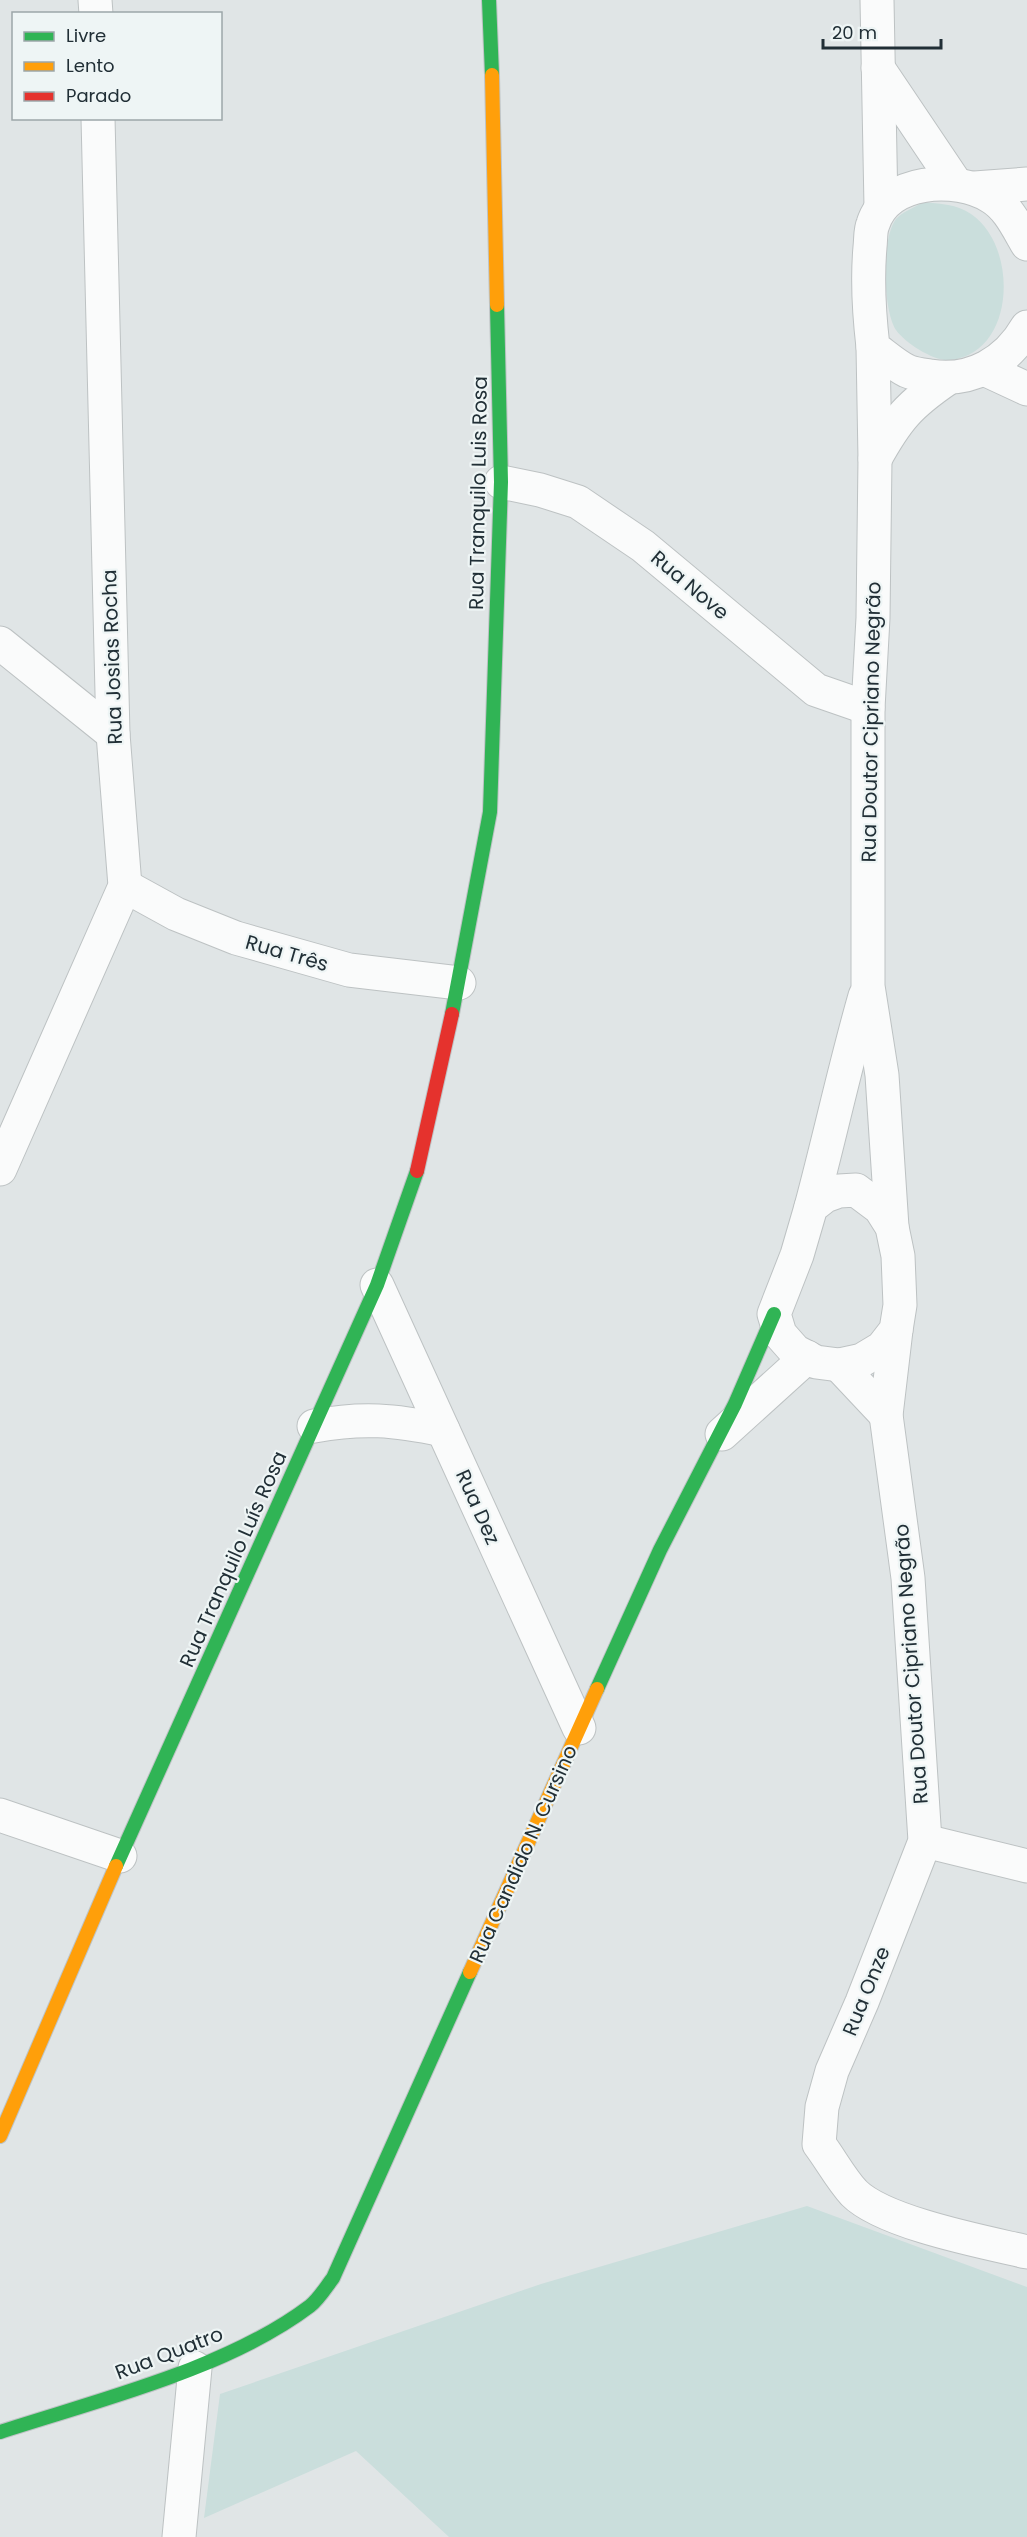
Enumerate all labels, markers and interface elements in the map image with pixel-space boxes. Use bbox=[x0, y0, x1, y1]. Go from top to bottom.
legend bbox=[12, 12, 222, 120]
scale bar bbox=[823, 12, 942, 50]
text: 20 m bbox=[832, 20, 877, 45]
text: Livre bbox=[66, 23, 106, 48]
text: Lento bbox=[66, 53, 115, 78]
text: Parado bbox=[66, 83, 131, 108]
street label: Rua Tranquilo Luis Rosa bbox=[462, 376, 494, 610]
street label: Rua Nove bbox=[645, 544, 735, 626]
street label: Rua Josias Rocha bbox=[95, 569, 129, 745]
street label: Rua Doutor Cipriano Negrão bbox=[855, 581, 887, 863]
street label: Rua Três bbox=[242, 928, 332, 978]
street label: Rua Tranquilo Luís Rosa bbox=[173, 1447, 293, 1671]
street label: Rua Dez bbox=[449, 1465, 507, 1549]
street label: Rua Doutor Cipriano Negrão bbox=[887, 1523, 935, 1805]
street label: Rua Candido N. Cursino bbox=[462, 1741, 584, 1967]
street label: Rua Onze bbox=[835, 1942, 897, 2040]
street label: Rua Quatro bbox=[111, 2320, 227, 2386]

